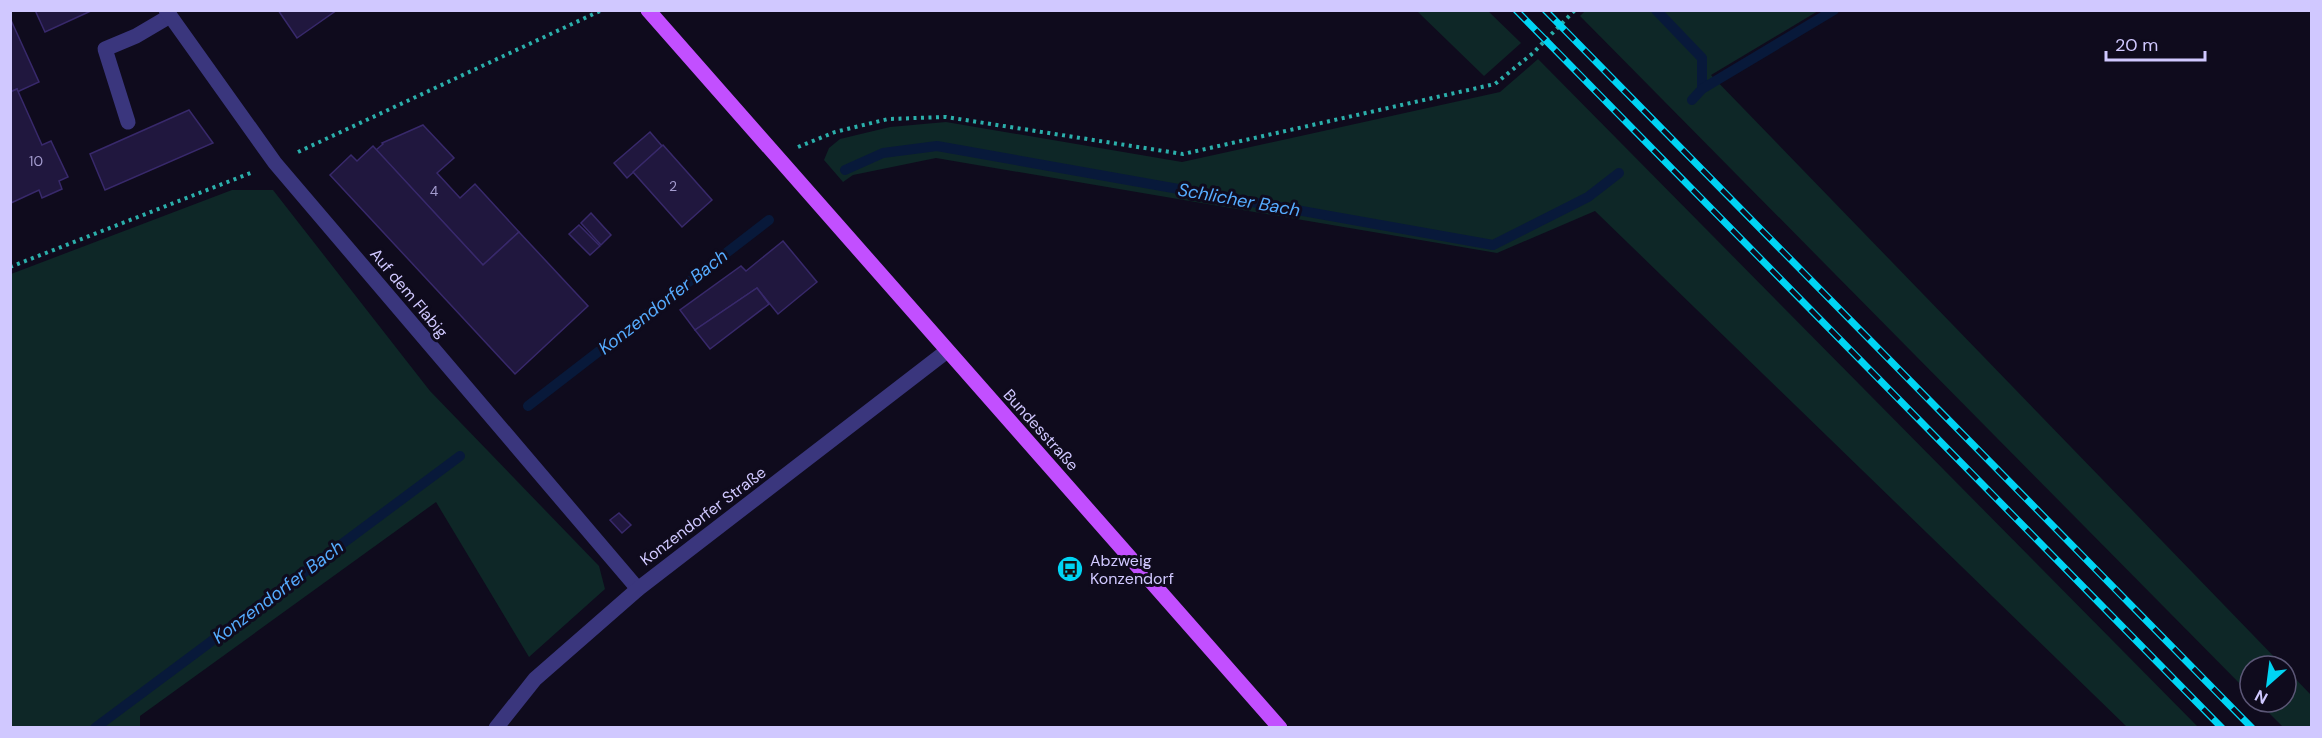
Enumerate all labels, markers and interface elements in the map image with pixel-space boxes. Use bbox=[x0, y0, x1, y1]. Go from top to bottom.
scale bar bbox=[2106, 24, 2205, 62]
text: 20 m bbox=[2115, 33, 2158, 57]
house number: 10 bbox=[29, 152, 43, 170]
house number: 2 bbox=[669, 177, 677, 195]
water label: Schlicher Bach bbox=[1176, 177, 1302, 223]
house number: 4 bbox=[430, 182, 439, 200]
street label: Auf dem Flabig bbox=[365, 244, 453, 342]
water label: Konzendorfer Bach bbox=[593, 244, 733, 360]
street label: Bundesstraße bbox=[999, 385, 1083, 475]
street label: Konzendorfer Straße bbox=[636, 462, 770, 570]
water label: Konzendorfer Bach bbox=[208, 535, 348, 649]
place label: Abzweig Konzendorf bbox=[1090, 550, 1174, 589]
bus stop icon: Abzweig Konzendorf bbox=[1055, 554, 1085, 584]
north arrow bbox=[2238, 654, 2298, 714]
text: N bbox=[2251, 685, 2271, 709]

